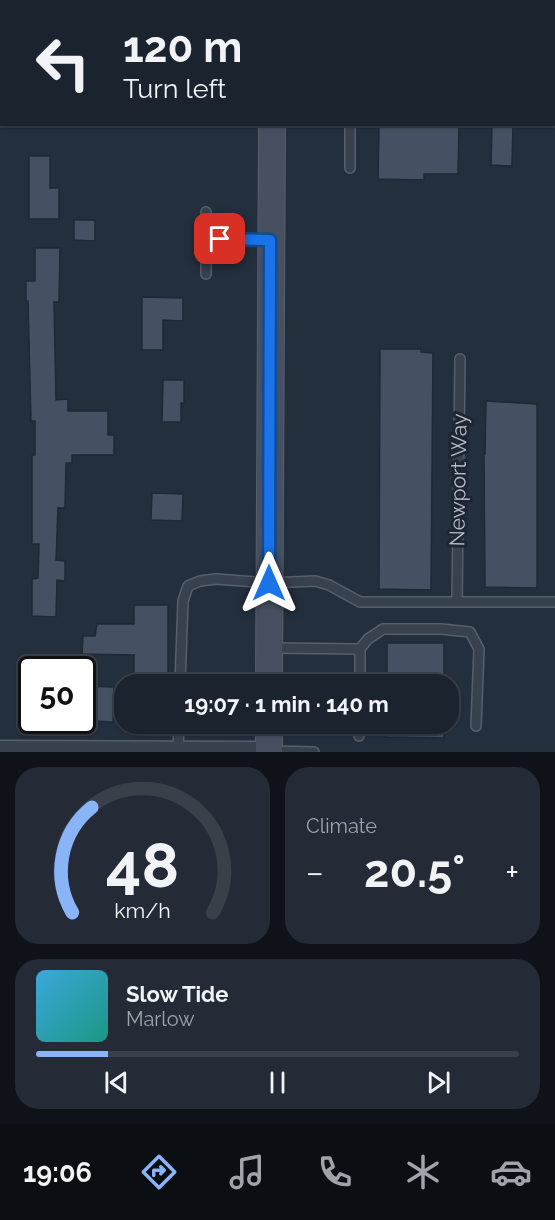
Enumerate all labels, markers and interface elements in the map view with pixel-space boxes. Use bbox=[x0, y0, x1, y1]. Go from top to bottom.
text: 120 m bbox=[123, 23, 242, 72]
icon: left bbox=[24, 24, 102, 102]
text: Turn left bbox=[123, 73, 226, 104]
pin bbox=[194, 213, 245, 264]
icon: arrive bbox=[203, 222, 236, 255]
street label: Newport Way bbox=[444, 413, 472, 547]
position arrow bbox=[237, 551, 301, 615]
speed limit sign: 50 bbox=[18, 656, 96, 734]
text: 19:07 · 1 min · 140 m bbox=[184, 691, 389, 717]
text: Climate bbox=[306, 814, 377, 838]
text: 48 bbox=[106, 828, 179, 902]
text: 20.5° bbox=[364, 845, 465, 898]
text: − bbox=[306, 853, 324, 892]
text: + bbox=[505, 853, 519, 892]
text: km/h bbox=[114, 898, 171, 923]
text: Slow Tide bbox=[126, 981, 228, 1007]
text: Marlow bbox=[126, 1007, 195, 1031]
icon: previous bbox=[100, 1066, 133, 1099]
icon: pause bbox=[261, 1066, 294, 1099]
icon: next bbox=[422, 1066, 455, 1099]
icon: directions bbox=[138, 1151, 180, 1193]
icon: music bbox=[226, 1151, 268, 1193]
icon: phone bbox=[314, 1151, 356, 1193]
icon: climate bbox=[402, 1151, 444, 1193]
icon: car bbox=[490, 1151, 532, 1193]
text: 19:06 bbox=[23, 1157, 92, 1188]

